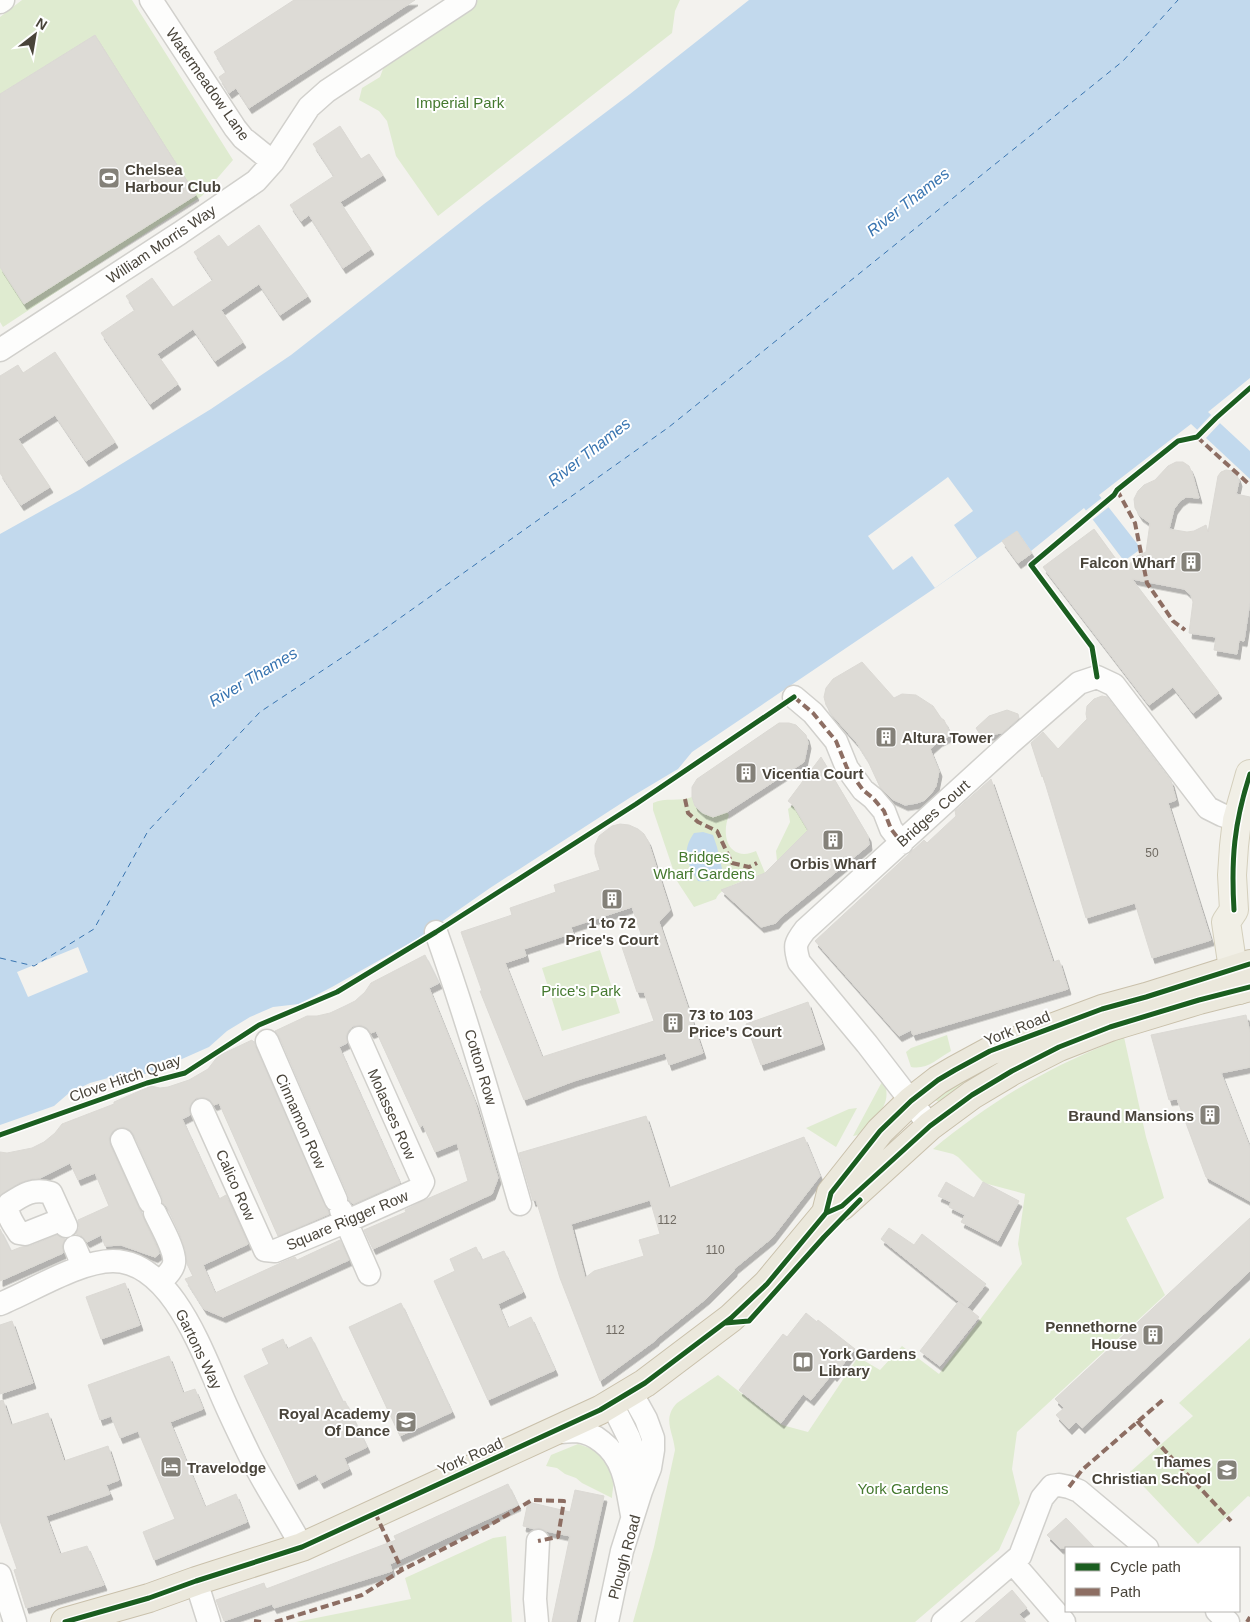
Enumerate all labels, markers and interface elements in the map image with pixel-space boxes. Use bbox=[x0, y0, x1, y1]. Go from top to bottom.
north arrow bbox=[10, 10, 60, 60]
text: N bbox=[33, 14, 50, 33]
street label: Watermeadow Lane bbox=[163, 24, 253, 144]
park label: Imperial Park bbox=[416, 94, 505, 111]
place label: Chelsea Harbour Club bbox=[125, 161, 221, 195]
water label: River Thames bbox=[864, 165, 952, 239]
sports icon: Chelsea Harbour Club bbox=[97, 166, 121, 190]
street label: William Morris Way bbox=[103, 201, 219, 287]
water label: River Thames bbox=[545, 415, 633, 489]
building icon: Falcon Wharf bbox=[1179, 550, 1203, 574]
place label: Falcon Wharf bbox=[1080, 554, 1176, 571]
water label: River Thames bbox=[206, 644, 300, 710]
building icon: Altura Tower bbox=[874, 725, 898, 749]
place label: Altura Tower bbox=[902, 729, 993, 746]
building icon: Vicentia Court bbox=[734, 761, 758, 785]
place label: Vicentia Court bbox=[762, 765, 863, 782]
street label: Bridges Court bbox=[893, 775, 973, 850]
building icon: Orbis Wharf bbox=[821, 828, 845, 852]
house number: 50 bbox=[1145, 846, 1159, 860]
park label: Bridges Wharf Gardens bbox=[653, 848, 755, 882]
place label: Orbis Wharf bbox=[790, 855, 877, 872]
building icon: 1 to 72 Price's Court bbox=[600, 887, 624, 911]
place label: 1 to 72 Price's Court bbox=[566, 914, 658, 948]
park label: Price's Park bbox=[541, 982, 621, 999]
place label: 73 to 103 Price's Court bbox=[689, 1006, 782, 1040]
street label: York Road bbox=[982, 1007, 1052, 1049]
building icon: 73 to 103 Price's Court bbox=[661, 1011, 685, 1035]
street label: Cotton Row bbox=[461, 1027, 501, 1107]
street label: Clove Hitch Quay bbox=[67, 1051, 183, 1105]
street label: Molasses Row bbox=[364, 1066, 420, 1162]
street label: Cinnamon Row bbox=[272, 1071, 330, 1171]
building icon: Braund Mansions bbox=[1198, 1103, 1222, 1127]
place label: Braund Mansions bbox=[1068, 1107, 1194, 1124]
street label: Calico Row bbox=[213, 1147, 259, 1223]
street label: Square Rigger Row bbox=[283, 1187, 411, 1253]
house number: 112 bbox=[657, 1213, 677, 1227]
house number: 110 bbox=[705, 1243, 725, 1257]
street label: Gartons Way bbox=[172, 1306, 226, 1392]
place label: Pennethorne House bbox=[1045, 1318, 1137, 1352]
house number: 112 bbox=[605, 1323, 625, 1337]
building icon: Pennethorne House bbox=[1141, 1323, 1165, 1347]
place label: York Gardens Library bbox=[819, 1345, 916, 1379]
library icon: York Gardens Library bbox=[791, 1350, 815, 1374]
place label: Royal Academy Of Dance bbox=[279, 1405, 391, 1439]
school or university icon: Royal Academy Of Dance bbox=[394, 1410, 418, 1434]
street label: York Road bbox=[435, 1434, 505, 1478]
place label: Thames Christian School bbox=[1092, 1453, 1211, 1487]
hotel icon: Travelodge bbox=[159, 1455, 183, 1479]
school or university icon: Thames Christian School bbox=[1215, 1458, 1239, 1482]
place label: Travelodge bbox=[187, 1459, 266, 1476]
park label: York Gardens bbox=[857, 1480, 949, 1497]
street label: Plough Road bbox=[605, 1513, 643, 1601]
legend bbox=[1065, 1547, 1240, 1612]
text: Cycle path bbox=[1110, 1558, 1181, 1575]
text: Path bbox=[1110, 1583, 1141, 1600]

